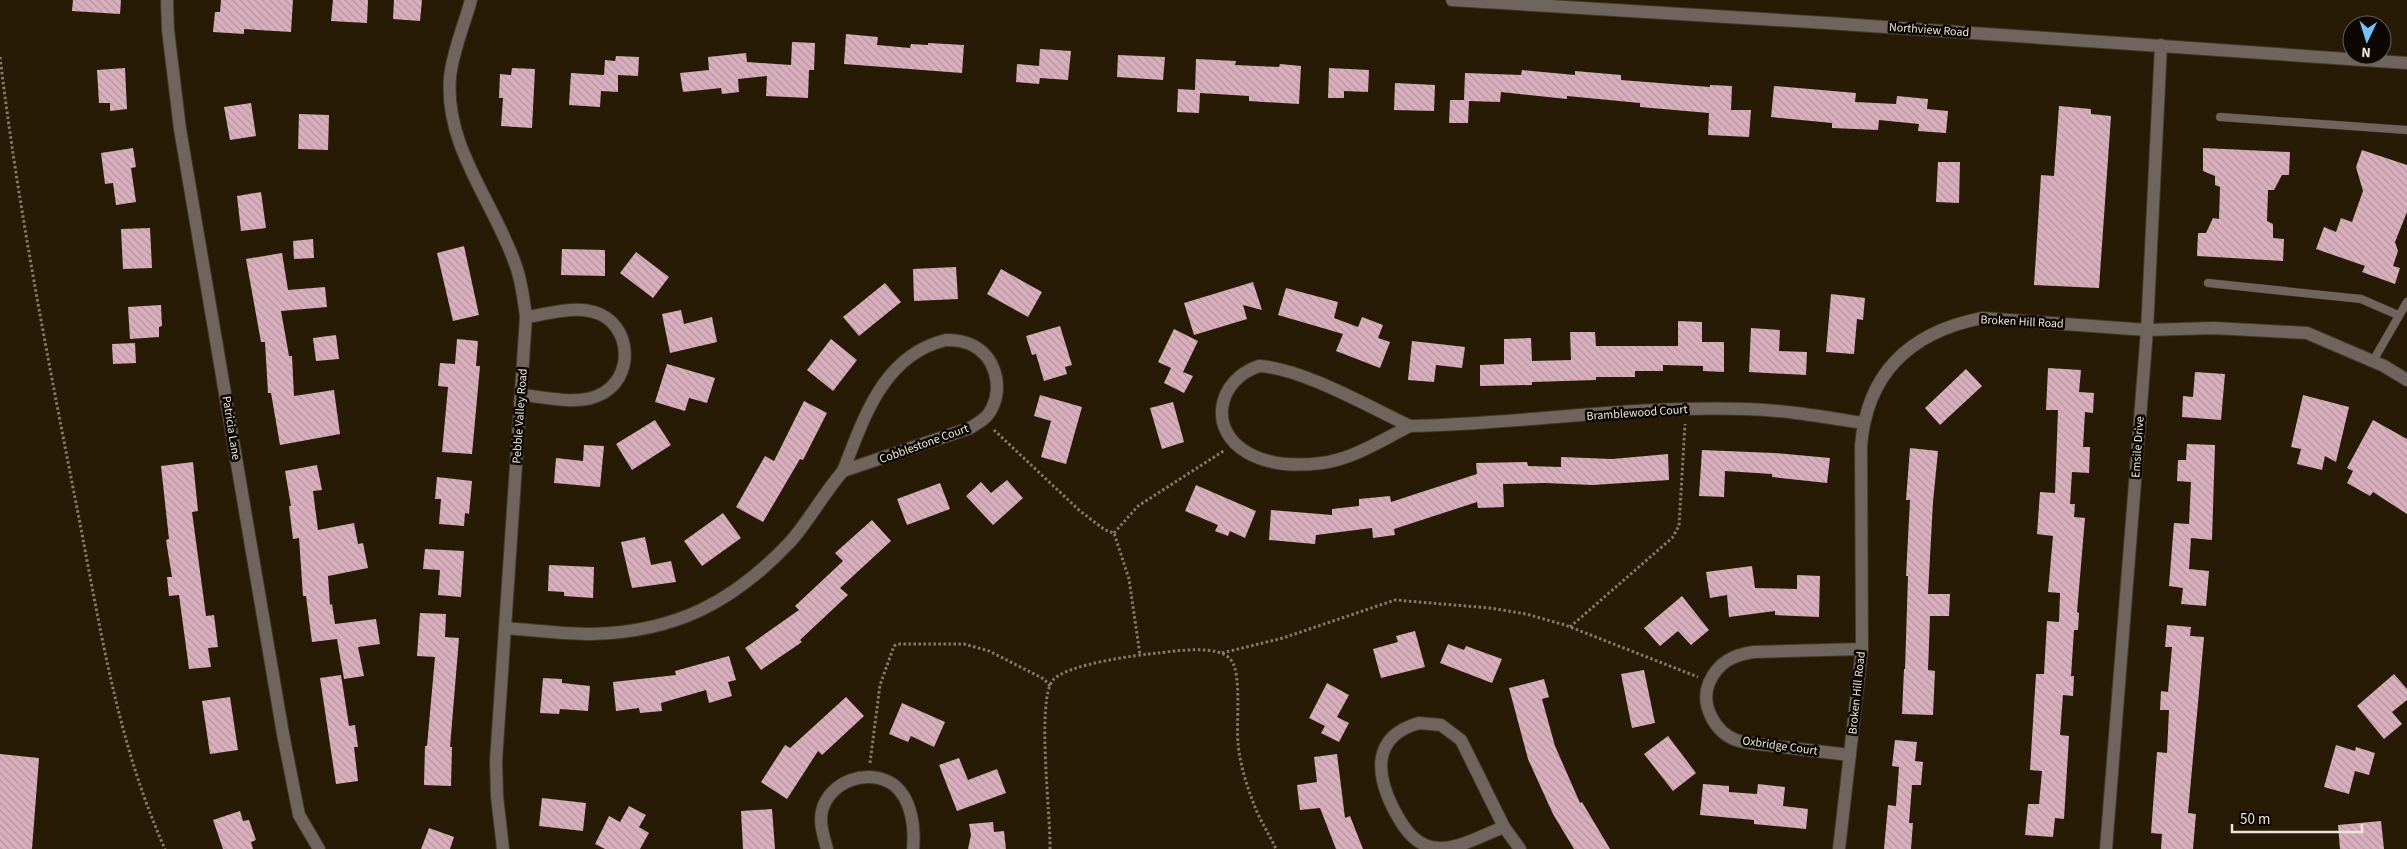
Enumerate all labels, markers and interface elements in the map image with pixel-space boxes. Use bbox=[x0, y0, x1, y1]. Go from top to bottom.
north arrow bbox=[2342, 15, 2392, 65]
street label: Northview Road bbox=[1888, 19, 1970, 41]
text: N bbox=[2361, 42, 2372, 62]
street label: Broken Hill Road bbox=[1980, 311, 2064, 333]
street label: Pebble Valley Road bbox=[508, 368, 532, 464]
street label: Patricia Lane bbox=[218, 395, 244, 461]
street label: Bramblewood Court bbox=[1586, 401, 1688, 425]
street label: Emsile Drive bbox=[2127, 416, 2149, 478]
street label: Cobblestone Court bbox=[877, 420, 971, 468]
street label: Broken Hill Road bbox=[1844, 651, 1870, 735]
street label: Oxbridge Court bbox=[1741, 732, 1819, 760]
scale bar bbox=[2232, 802, 2362, 834]
text: 50 m bbox=[2240, 809, 2270, 830]

